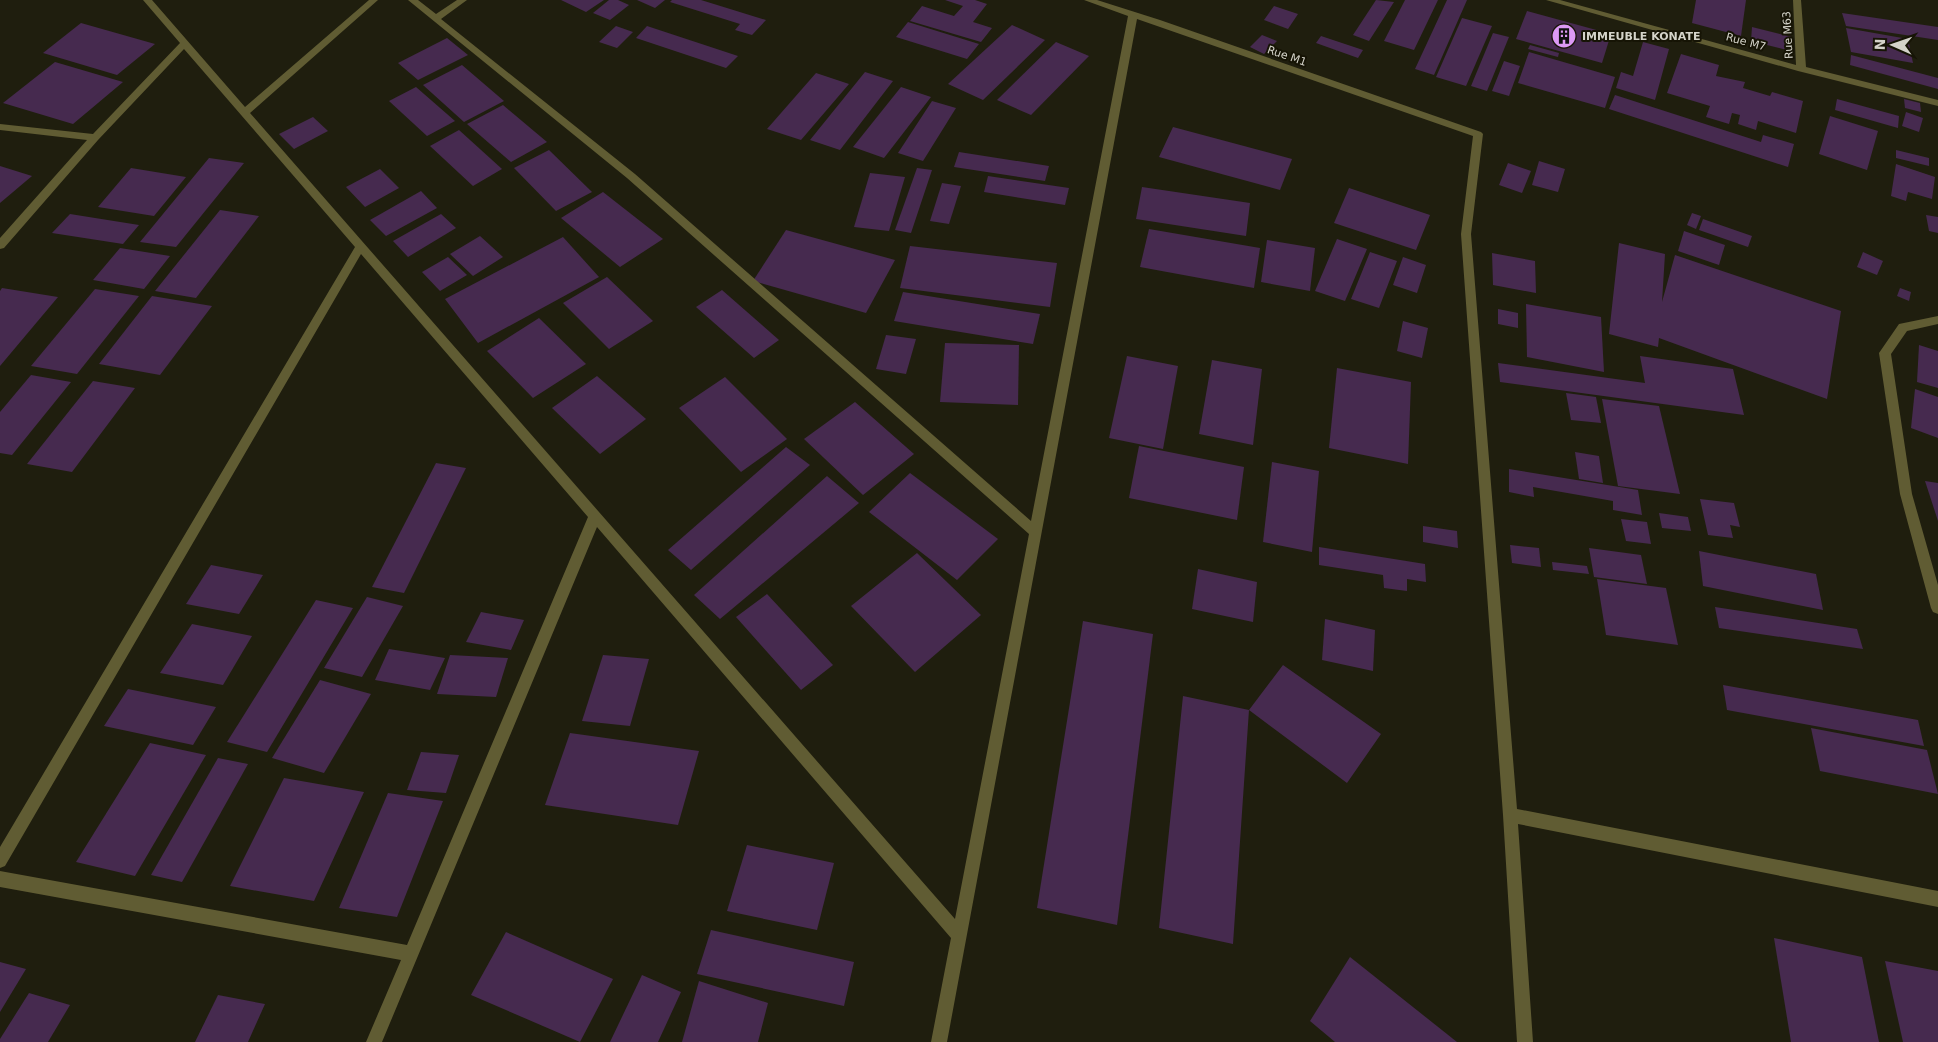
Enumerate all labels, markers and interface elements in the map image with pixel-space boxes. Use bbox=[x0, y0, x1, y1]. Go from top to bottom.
street label: Rue M63 bbox=[1780, 11, 1796, 59]
north arrow bbox=[1868, 20, 1918, 70]
building icon: IMMEUBLE KONATE bbox=[1551, 23, 1577, 49]
place label: IMMEUBLE KONATE bbox=[1582, 30, 1700, 43]
street label: Rue M7 bbox=[1725, 30, 1767, 54]
text: N bbox=[1872, 38, 1888, 51]
street label: Rue M1 bbox=[1266, 43, 1308, 69]

